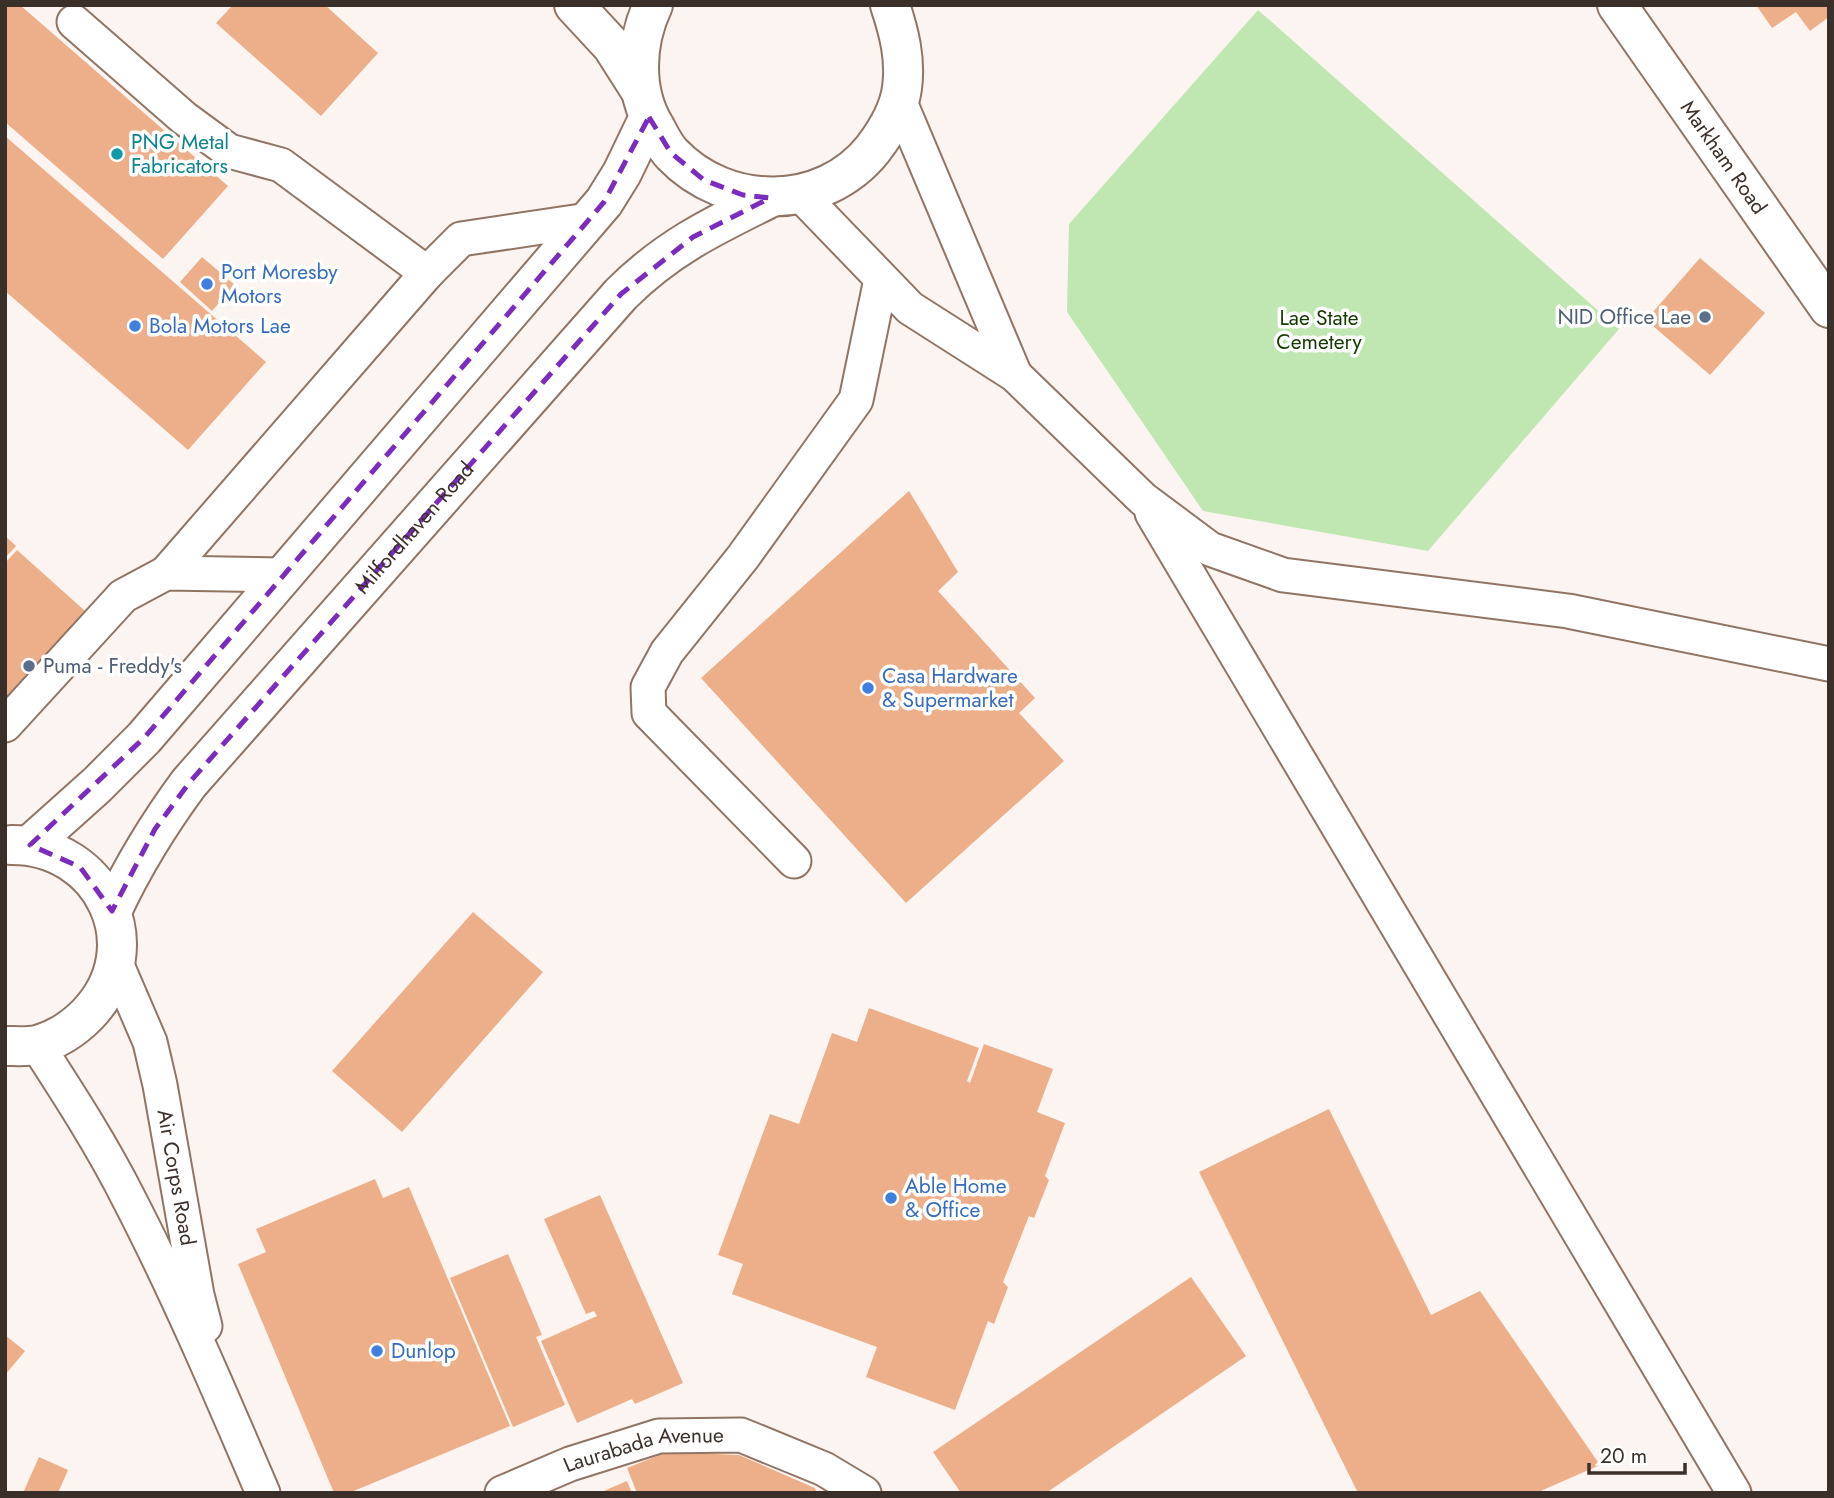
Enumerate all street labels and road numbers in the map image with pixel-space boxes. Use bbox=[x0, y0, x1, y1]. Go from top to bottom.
street label: Markham Road bbox=[1673, 94, 1774, 220]
street label: Milfordhaven Road bbox=[348, 455, 481, 601]
street label: Air Corps Road bbox=[150, 1107, 203, 1248]
street label: Laurabada Avenue bbox=[559, 1420, 724, 1480]

